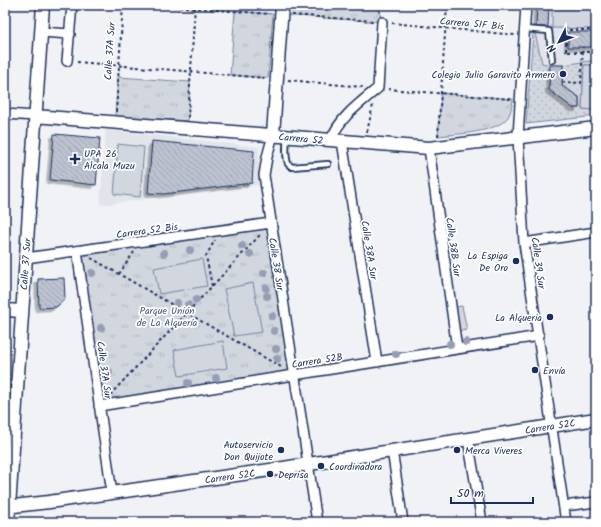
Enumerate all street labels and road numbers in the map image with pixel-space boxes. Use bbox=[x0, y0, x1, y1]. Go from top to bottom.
street label: Carrera 51F Bis bbox=[439, 13, 506, 35]
street label: Calle 37A Sur bbox=[100, 21, 120, 81]
street label: Carrera 52 bbox=[278, 129, 324, 149]
street label: Calle 38B Sur bbox=[441, 216, 465, 278]
street label: Carrera 52 Bis bbox=[115, 219, 180, 243]
street label: Calle 38A Sur bbox=[356, 220, 382, 281]
street label: Calle 39 Sur bbox=[526, 236, 550, 291]
street label: Calle 37 Sur bbox=[16, 237, 36, 290]
street label: Calle 38 Sur bbox=[264, 237, 288, 292]
street label: Calle 37A Sur bbox=[92, 340, 116, 401]
street label: Carrera 52B bbox=[291, 349, 344, 373]
street label: Carrera 52C bbox=[524, 415, 577, 439]
street label: Carrera 52C bbox=[204, 466, 257, 488]

